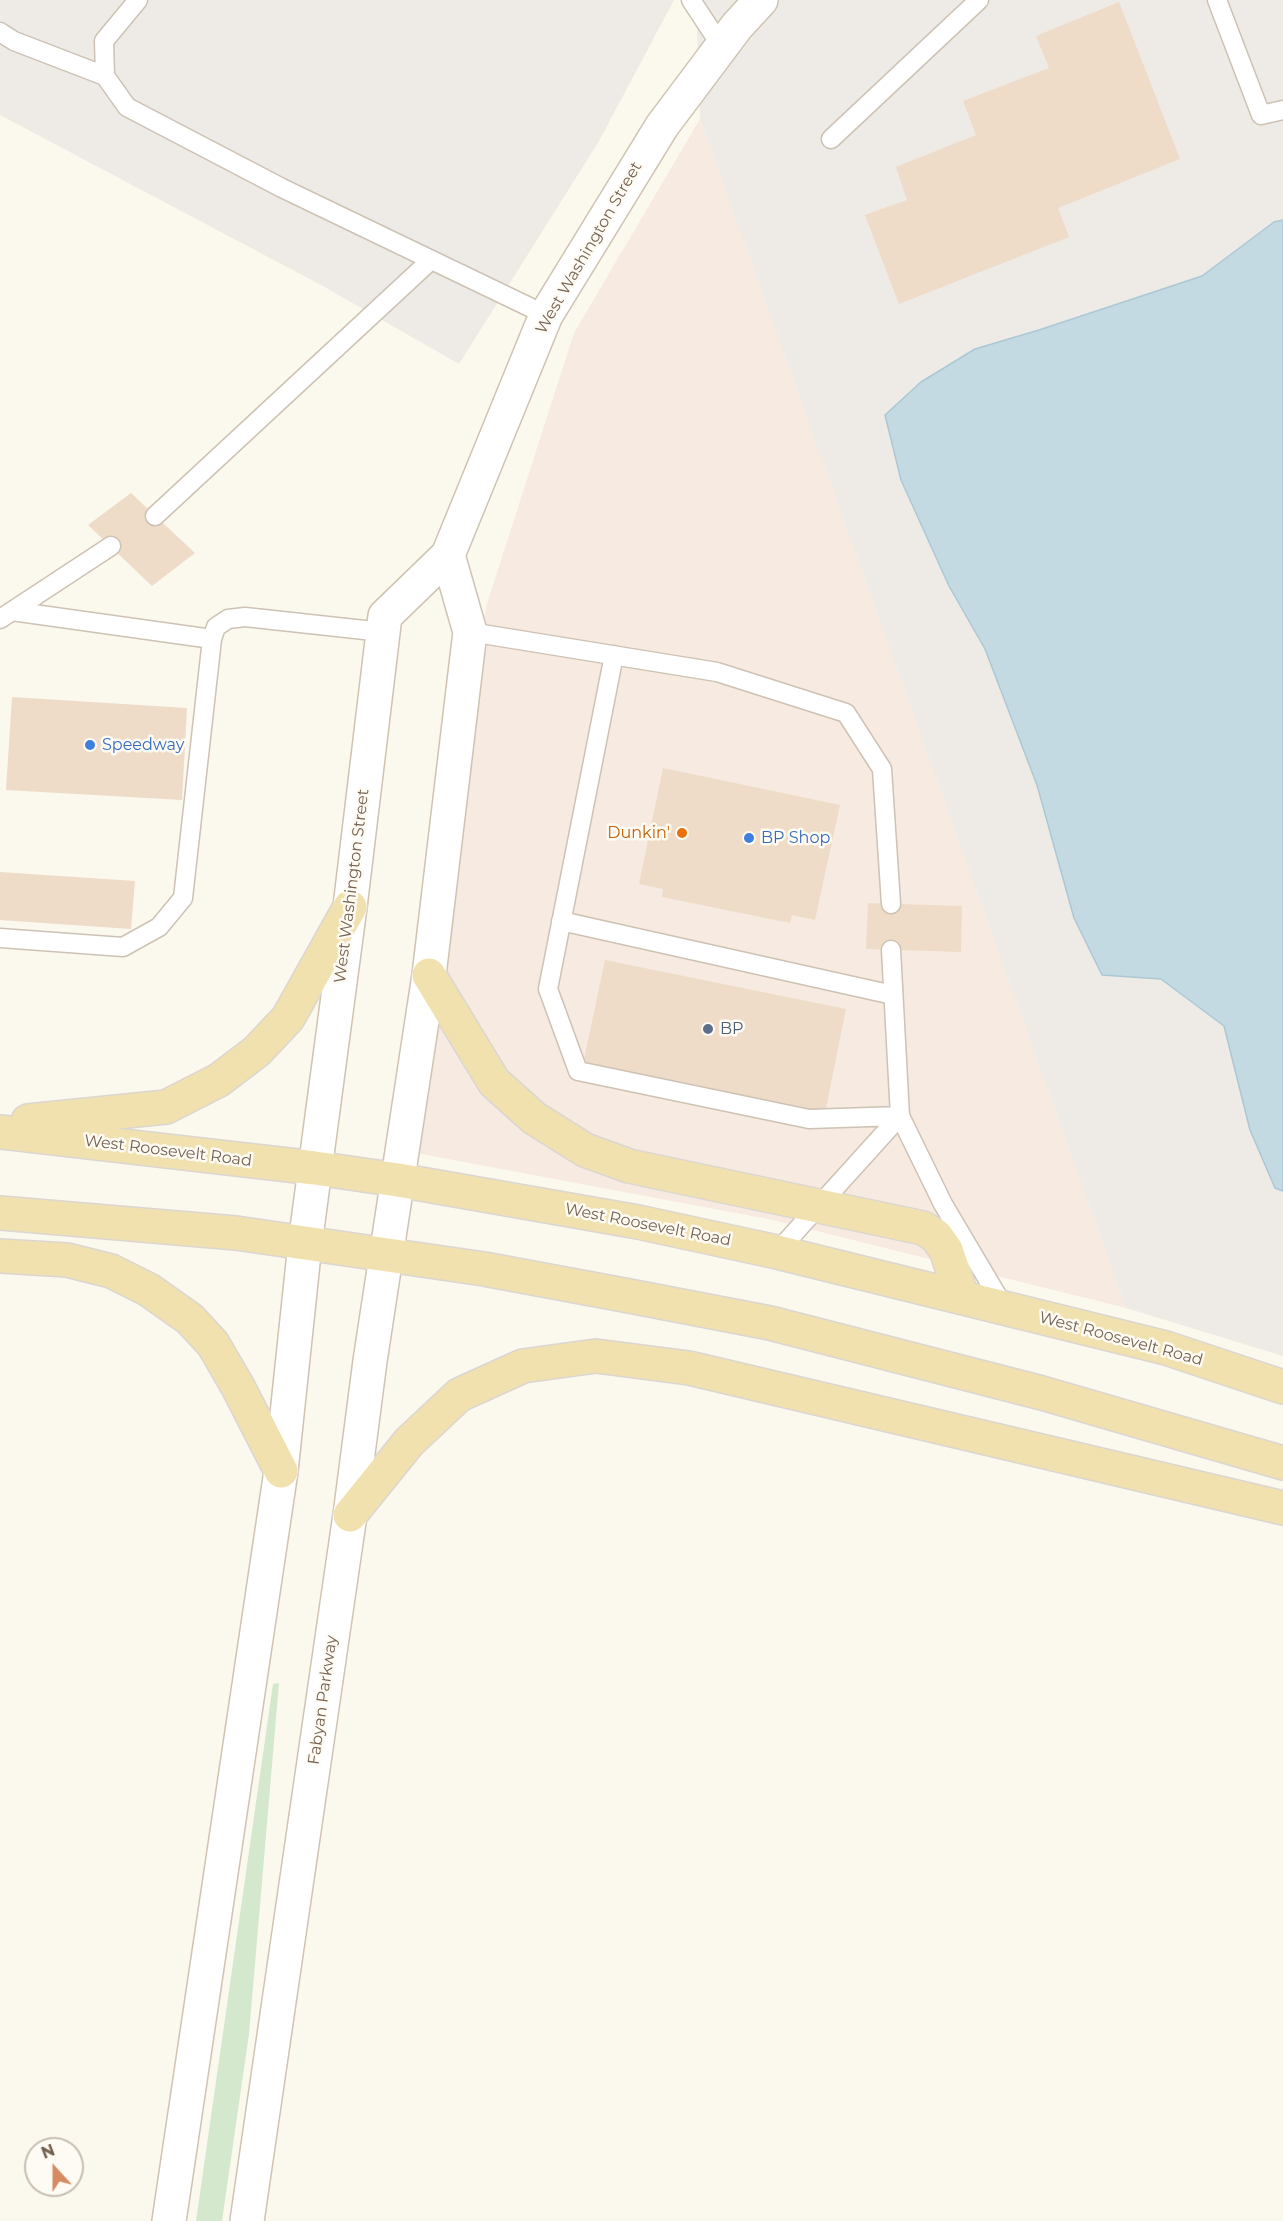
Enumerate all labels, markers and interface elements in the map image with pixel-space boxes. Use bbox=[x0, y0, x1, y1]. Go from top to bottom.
street label: West Washington Street bbox=[532, 158, 646, 338]
place label: Speedway bbox=[102, 735, 184, 755]
marker: Speedway bbox=[83, 738, 97, 752]
street label: West Washington Street bbox=[331, 788, 373, 984]
place label: Dunkin' bbox=[607, 823, 670, 843]
marker: Dunkin' bbox=[675, 826, 689, 840]
place label: BP Shop bbox=[761, 828, 830, 848]
marker: BP Shop bbox=[742, 831, 756, 845]
place label: BP bbox=[720, 1019, 744, 1039]
marker: BP bbox=[701, 1022, 715, 1036]
street label: West Roosevelt Road bbox=[83, 1131, 253, 1171]
street label: West Roosevelt Road bbox=[563, 1199, 733, 1251]
street label: West Roosevelt Road bbox=[1037, 1308, 1205, 1370]
street label: Fabyan Parkway bbox=[304, 1634, 342, 1766]
north arrow bbox=[24, 2137, 84, 2197]
text: N bbox=[39, 2140, 58, 2163]

